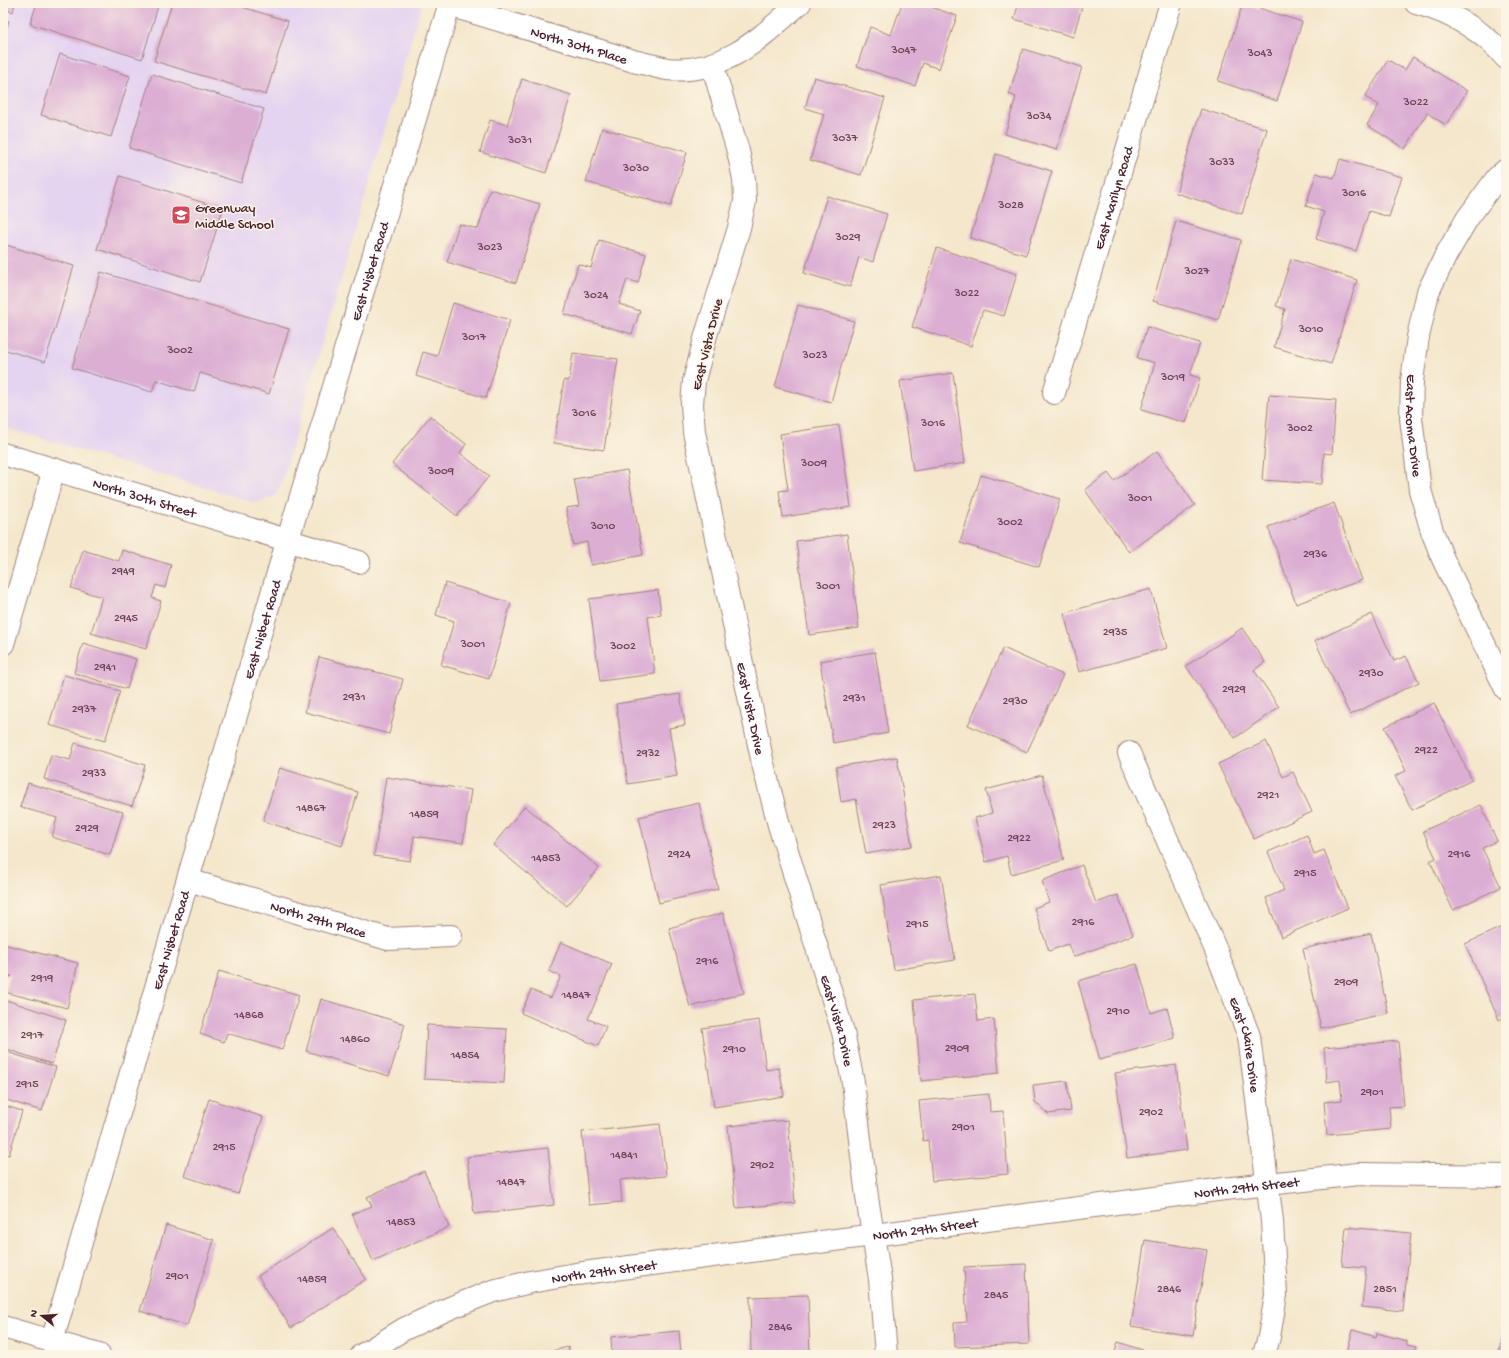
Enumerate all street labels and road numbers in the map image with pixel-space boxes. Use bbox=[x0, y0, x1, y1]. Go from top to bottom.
street label: North 30th Place bbox=[528, 24, 630, 70]
street label: East Marilyn Road bbox=[1092, 143, 1139, 252]
street label: East Nisbet Road bbox=[348, 219, 395, 323]
street label: East Vista Drive bbox=[689, 296, 728, 392]
street label: East Acoma Drive bbox=[1400, 373, 1424, 479]
street label: North 30th Street bbox=[90, 476, 199, 523]
street label: East Nisbet Road bbox=[241, 577, 287, 681]
street label: East Vista Drive bbox=[731, 661, 767, 757]
street label: East Nisbet Road bbox=[150, 887, 196, 992]
street label: North 29th Place bbox=[268, 899, 368, 943]
street label: East Vista Drive bbox=[815, 973, 856, 1069]
street label: East Claire Drive bbox=[1224, 995, 1262, 1094]
street label: North 29th Street bbox=[1193, 1175, 1301, 1204]
street label: North 29th Street bbox=[872, 1215, 980, 1246]
street label: North 29th Street bbox=[550, 1257, 659, 1289]

